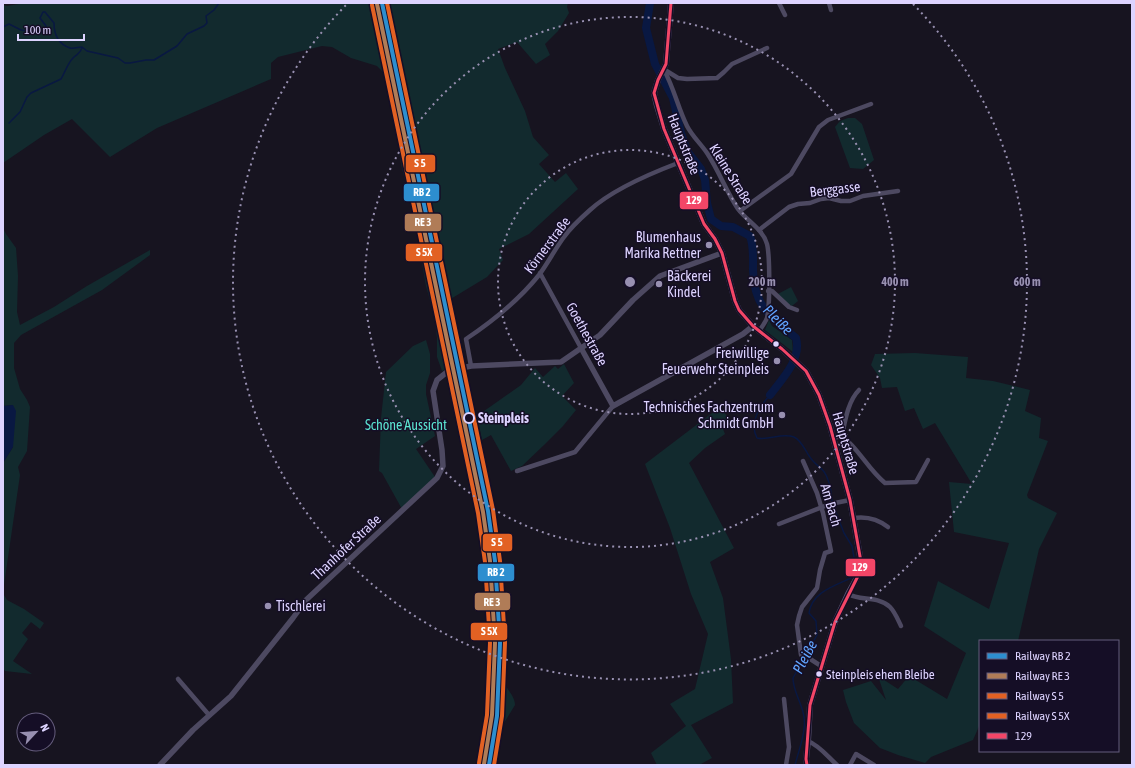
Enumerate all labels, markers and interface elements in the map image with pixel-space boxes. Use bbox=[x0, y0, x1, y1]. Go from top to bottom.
scale bar bbox=[18, 16, 84, 42]
text: 100 m bbox=[24, 23, 51, 37]
street label: Hauptstraße bbox=[665, 111, 703, 177]
street label: Kleine Straße bbox=[706, 141, 756, 207]
line badge: S 5 bbox=[405, 154, 436, 173]
text: S 5 bbox=[414, 157, 426, 169]
street label: Berggasse bbox=[809, 178, 861, 200]
line badge: RB 2 bbox=[403, 183, 440, 202]
text: RB 2 bbox=[413, 186, 431, 198]
line badge: 129 bbox=[679, 191, 709, 210]
text: 129 bbox=[686, 194, 702, 206]
line badge: RE 3 bbox=[404, 213, 442, 232]
street label: Körnerstraße bbox=[520, 213, 574, 277]
text: RE 3 bbox=[415, 216, 431, 228]
place label: Blumenhaus Marika Rettner bbox=[624, 229, 702, 261]
marker: Blumenhaus Marika Rettner bbox=[704, 240, 714, 250]
line badge: S 5X bbox=[405, 243, 443, 262]
text: S 5X bbox=[416, 246, 433, 258]
place label: Bäckerei Kindel bbox=[667, 268, 711, 300]
centre of rings bbox=[623, 275, 637, 289]
text: 200 m bbox=[748, 275, 776, 289]
text: 400 m bbox=[880, 275, 909, 289]
text: 600 m bbox=[1013, 275, 1041, 289]
marker: Bäckerei Kindel bbox=[654, 279, 664, 289]
street label: Goethestraße bbox=[563, 300, 611, 368]
water label: Pleiße bbox=[760, 301, 797, 338]
unlabelled marker bbox=[771, 339, 781, 349]
place label: Freiwillige Feuerwehr Steinpleis bbox=[662, 345, 769, 377]
marker: Freiwillige Feuerwehr Steinpleis bbox=[772, 356, 782, 366]
place label: Technisches Fachzentrum Schmidt GmbH bbox=[643, 399, 774, 431]
place label: Steinpleis bbox=[478, 410, 529, 426]
marker: Technisches Fachzentrum Schmidt GmbH bbox=[777, 410, 787, 420]
street label: Hauptstraße bbox=[829, 410, 863, 476]
marker: Steinpleis bbox=[463, 412, 475, 424]
park label: Schöne Aussicht bbox=[365, 417, 447, 433]
street label: Am Bach bbox=[817, 482, 845, 528]
street label: Thanhofer Straße bbox=[308, 511, 384, 583]
line badge: S 5 bbox=[482, 533, 513, 552]
text: S 5 bbox=[491, 536, 503, 548]
line badge: 129 bbox=[845, 558, 876, 577]
text: 129 bbox=[852, 561, 868, 573]
line badge: RB 2 bbox=[477, 563, 515, 582]
text: RB 2 bbox=[487, 566, 505, 578]
line badge: RE 3 bbox=[474, 592, 511, 611]
text: RE 3 bbox=[484, 596, 500, 608]
place label: Tischlerei bbox=[276, 598, 326, 614]
marker: Tischlerei bbox=[263, 601, 273, 611]
line badge: S 5X bbox=[470, 622, 508, 641]
text: S 5X bbox=[481, 625, 498, 637]
water label: Pleiße bbox=[789, 637, 820, 676]
legend bbox=[979, 640, 1119, 752]
text: Railway RB 2 bbox=[1015, 649, 1071, 663]
place label: Steinpleis ehem Bleibe bbox=[826, 667, 935, 682]
marker: Steinpleis ehem Bleibe bbox=[814, 669, 824, 679]
text: Railway RE 3 bbox=[1015, 669, 1070, 683]
text: Railway S 5 bbox=[1015, 689, 1064, 703]
text: Railway S 5X bbox=[1015, 709, 1070, 723]
north arrow bbox=[16, 712, 56, 752]
text: N bbox=[38, 722, 52, 733]
text: 129 bbox=[1015, 729, 1032, 743]

